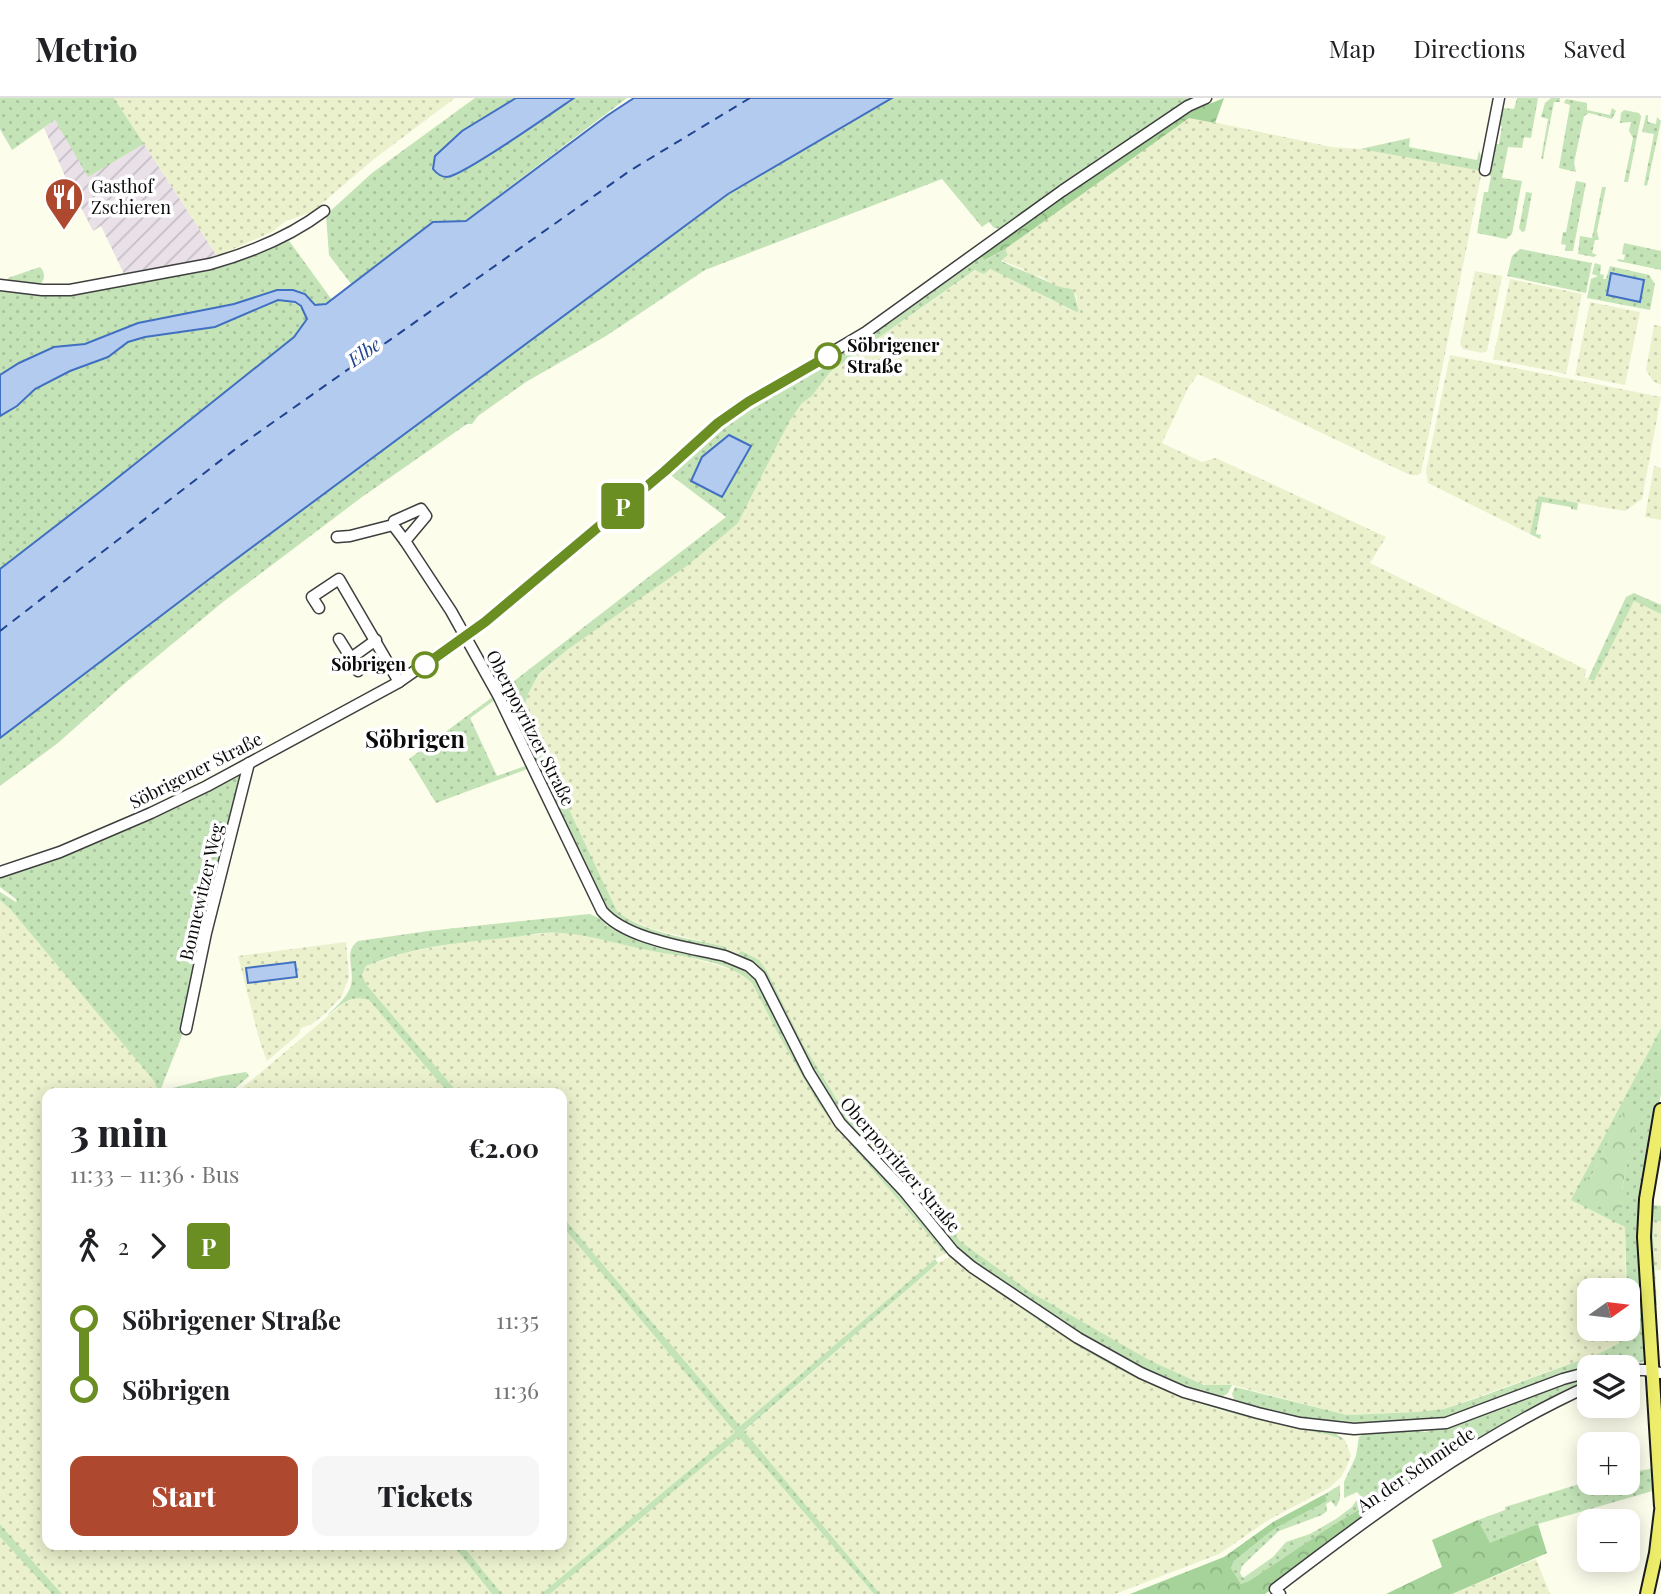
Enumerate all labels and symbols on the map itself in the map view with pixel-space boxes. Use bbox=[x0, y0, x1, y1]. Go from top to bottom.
place label: Gasthof Zschieren bbox=[91, 174, 171, 219]
restaurant icon: Gasthof Zschieren bbox=[43, 176, 85, 231]
water label: Elbe bbox=[341, 331, 385, 372]
place label: Söbrigener Straße bbox=[847, 333, 940, 378]
marker: Söbrigener Straße bbox=[815, 343, 841, 369]
line badge: P bbox=[600, 483, 646, 529]
street label: Oberpoyritzer Straße bbox=[481, 645, 581, 810]
place label: Söbrigen bbox=[331, 652, 406, 676]
marker: Söbrigen bbox=[412, 652, 438, 678]
district label: Söbrigen bbox=[365, 722, 465, 754]
street label: Söbrigener Straße bbox=[125, 726, 266, 814]
street label: Bonnewitzer Weg bbox=[174, 820, 229, 963]
street label: Oberpoyritzer Straße bbox=[835, 1092, 966, 1237]
north arrow bbox=[1577, 1278, 1640, 1340]
street label: An der Schmiede bbox=[1351, 1421, 1479, 1518]

